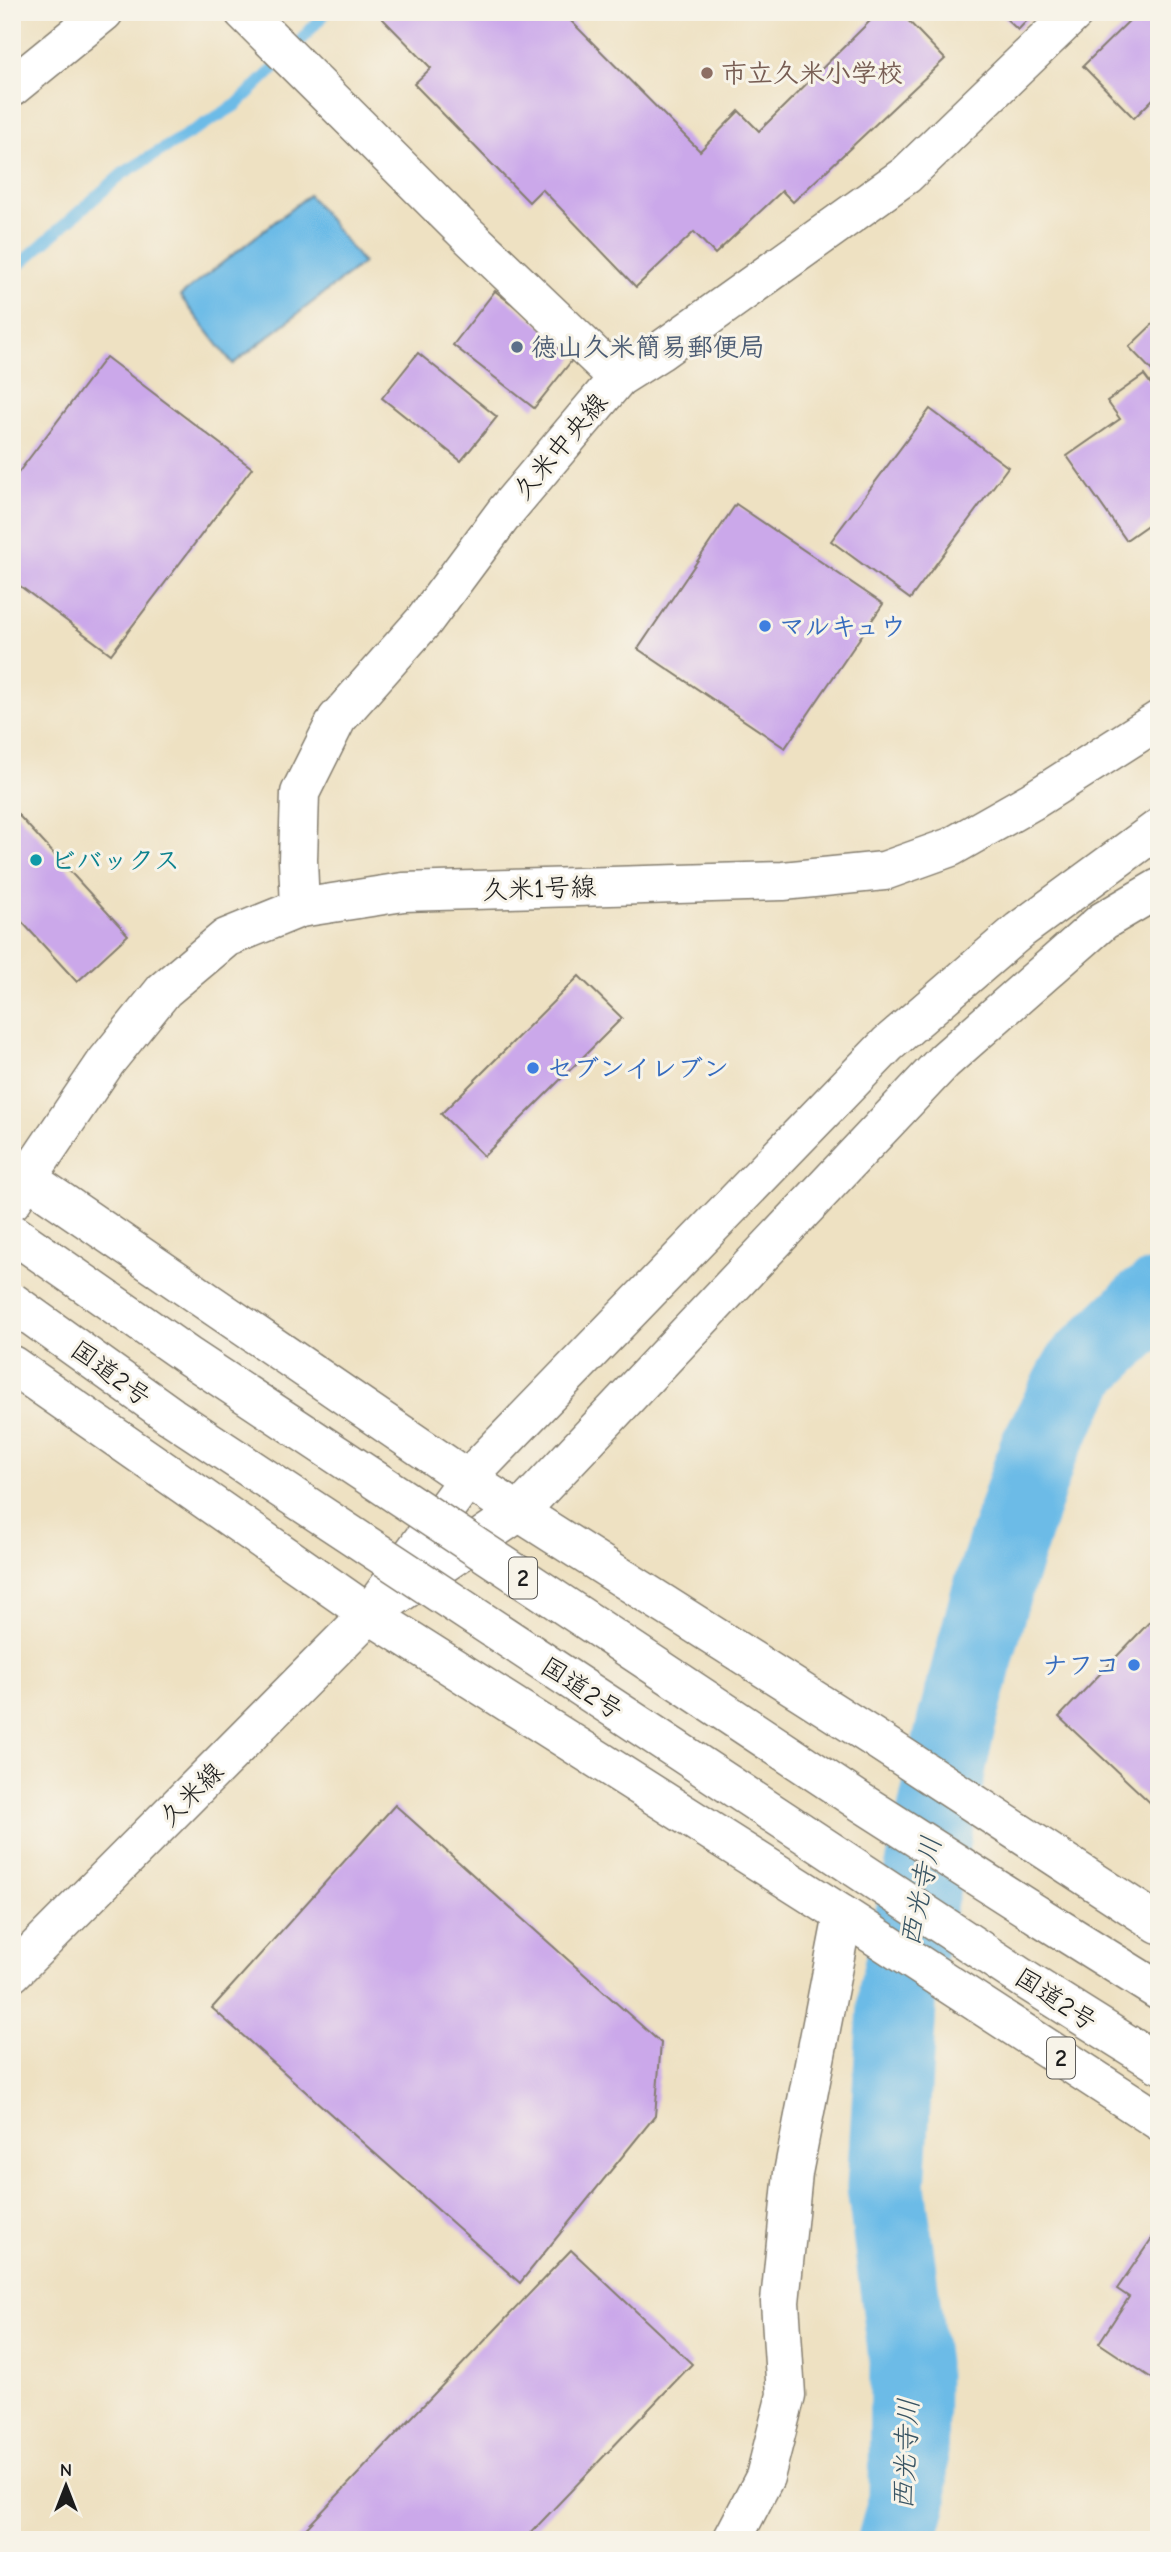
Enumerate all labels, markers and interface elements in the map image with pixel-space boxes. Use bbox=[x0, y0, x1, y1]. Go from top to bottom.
place label: 市立久米小学校 bbox=[721, 59, 903, 89]
marker: 市立久米小学校 bbox=[699, 65, 715, 81]
place label: 徳山久米簡易郵便局 bbox=[531, 333, 765, 363]
marker: 徳山久米簡易郵便局 bbox=[509, 339, 525, 355]
street label: 久米中央線 bbox=[507, 387, 614, 506]
place label: マルキュウ bbox=[779, 612, 906, 642]
marker: マルキュウ bbox=[757, 618, 773, 634]
place label: ビバックス bbox=[50, 846, 180, 876]
marker: ビバックス bbox=[28, 852, 44, 868]
street label: 久米1号線 bbox=[481, 872, 597, 906]
place label: セブンイレブン bbox=[547, 1054, 729, 1084]
marker: セブンイレブン bbox=[525, 1060, 541, 1076]
street label: 国道2号 bbox=[65, 1335, 156, 1413]
road number: 2 bbox=[509, 1558, 537, 1598]
street label: 国道2号 bbox=[535, 1651, 628, 1726]
place label: ナフコ bbox=[1042, 1651, 1120, 1681]
marker: ナフコ bbox=[1126, 1657, 1142, 1673]
street label: 久米線 bbox=[154, 1757, 230, 1833]
water label: 西光寺川 bbox=[894, 1833, 948, 1949]
street label: 国道2号 bbox=[1009, 1962, 1102, 2037]
road number: 2 bbox=[1047, 2038, 1075, 2078]
water label: 西光寺川 bbox=[887, 2397, 925, 2511]
north arrow bbox=[32, 2450, 102, 2520]
text: N bbox=[60, 2459, 72, 2481]

